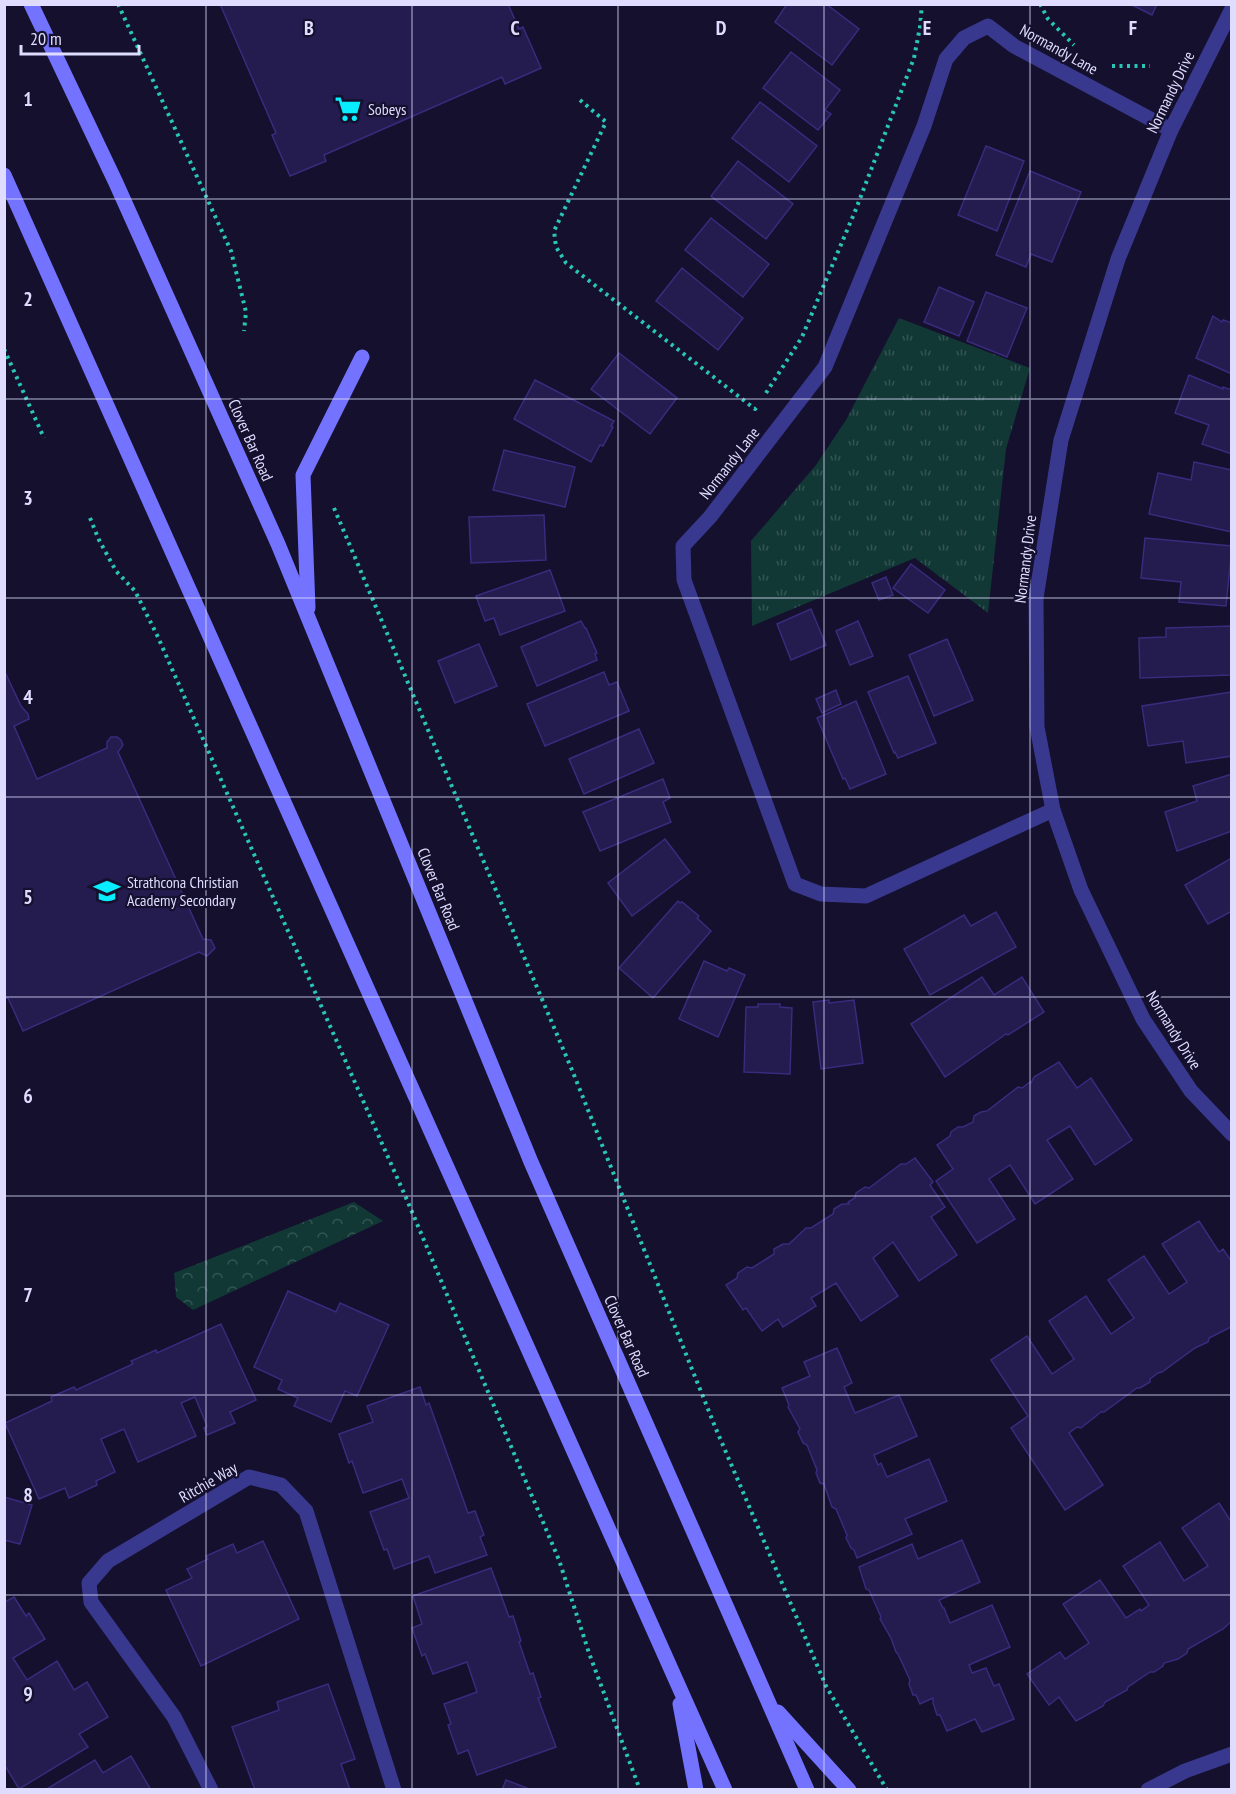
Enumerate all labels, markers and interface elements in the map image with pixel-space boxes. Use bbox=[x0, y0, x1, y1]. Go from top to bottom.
text: B bbox=[304, 15, 314, 41]
text: C bbox=[510, 15, 520, 41]
text: D bbox=[716, 15, 727, 41]
text: E bbox=[923, 15, 931, 41]
text: F bbox=[1129, 15, 1137, 41]
scale bar bbox=[21, 18, 140, 56]
street label: Normandy Lane bbox=[1017, 19, 1101, 79]
text: 20 m bbox=[30, 27, 62, 50]
street label: Normandy Drive bbox=[1142, 48, 1198, 136]
text: 1 bbox=[23, 86, 33, 112]
supermarket icon: Sobeys bbox=[333, 94, 363, 124]
place label: Sobeys bbox=[368, 99, 406, 119]
text: 2 bbox=[23, 286, 33, 312]
street label: Clover Bar Road bbox=[224, 396, 278, 484]
street label: Normandy Lane bbox=[695, 423, 763, 503]
text: 3 bbox=[23, 485, 33, 511]
street label: Normandy Drive bbox=[1010, 514, 1040, 604]
text: 4 bbox=[23, 684, 33, 710]
street label: Clover Bar Road bbox=[413, 845, 465, 933]
place label: Strathcona Christian Academy Secondary bbox=[127, 872, 239, 910]
school or university icon: Strathcona Christian Academy Secondary bbox=[92, 876, 122, 906]
text: 5 bbox=[23, 884, 33, 910]
street label: Normandy Drive bbox=[1142, 987, 1206, 1073]
text: 6 bbox=[23, 1083, 33, 1109]
text: 7 bbox=[23, 1282, 33, 1308]
street label: Clover Bar Road bbox=[600, 1292, 654, 1380]
street label: Ritchie Way bbox=[175, 1457, 241, 1507]
text: 8 bbox=[23, 1482, 33, 1508]
text: 9 bbox=[23, 1681, 33, 1707]

